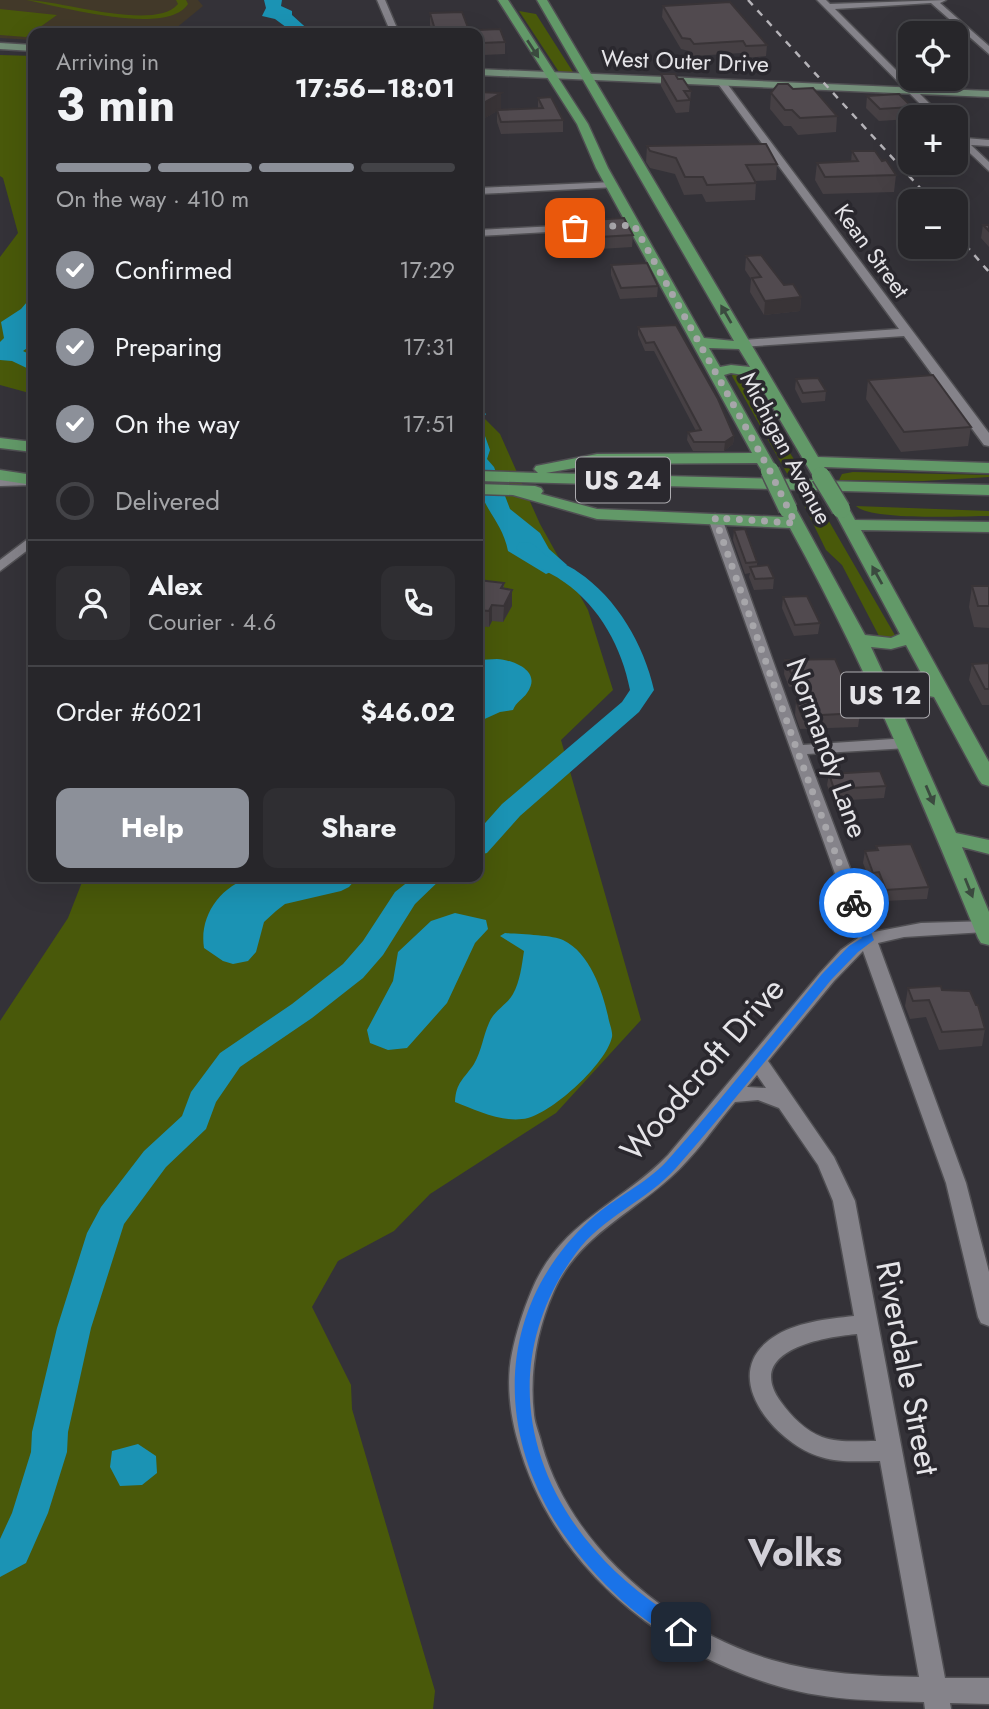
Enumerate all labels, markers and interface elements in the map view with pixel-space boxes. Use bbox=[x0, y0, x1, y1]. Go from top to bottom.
map controls bbox=[898, 21, 968, 259]
button: locate bbox=[898, 21, 968, 91]
one-way arrow bbox=[526, 39, 539, 58]
street label: West Outer Drive bbox=[600, 41, 770, 81]
text: Arriving in bbox=[56, 45, 159, 79]
text: 17:56–18:01 bbox=[295, 69, 455, 107]
text: 3 min bbox=[56, 72, 175, 138]
button: + bbox=[898, 105, 968, 175]
text: On the way · 410 m bbox=[56, 182, 249, 216]
button: − bbox=[898, 189, 968, 259]
street label: Kean Street bbox=[826, 197, 918, 305]
pin bbox=[545, 198, 605, 258]
icon: bag bbox=[556, 209, 594, 247]
icon: check bbox=[56, 251, 94, 289]
text: Confirmed bbox=[115, 251, 232, 289]
text: 17:29 bbox=[399, 253, 455, 287]
one-way arrow bbox=[720, 304, 733, 323]
icon: check bbox=[56, 328, 94, 366]
text: Preparing bbox=[115, 328, 222, 366]
text: 17:31 bbox=[403, 330, 455, 364]
street label: Michigan Avenue bbox=[731, 366, 841, 530]
icon: check bbox=[56, 405, 94, 443]
text: On the way bbox=[115, 405, 240, 443]
text: 17:51 bbox=[402, 407, 455, 441]
road number: US 24 bbox=[576, 458, 670, 502]
text: Delivered bbox=[115, 482, 220, 520]
one-way arrow bbox=[871, 565, 883, 584]
button: person bbox=[56, 566, 130, 640]
button: phone bbox=[381, 566, 455, 640]
text: Alex bbox=[148, 567, 202, 605]
text: Courier · 4.6 bbox=[148, 605, 276, 639]
street label: Normandy Lane bbox=[776, 652, 878, 844]
road number: US 12 bbox=[841, 673, 929, 718]
text: Order #6021 bbox=[56, 693, 203, 731]
text: $46.02 bbox=[361, 693, 455, 731]
one-way arrow bbox=[925, 785, 936, 806]
button: Help bbox=[56, 788, 249, 868]
button: Share bbox=[263, 788, 455, 868]
courier bbox=[819, 868, 889, 938]
one-way arrow bbox=[964, 878, 975, 899]
icon: bike bbox=[835, 884, 873, 922]
street label: Woodcroft Drive bbox=[609, 967, 795, 1171]
street label: Riverdale Street bbox=[864, 1257, 952, 1479]
district label: Volks bbox=[747, 1526, 842, 1580]
pin bbox=[651, 1602, 711, 1662]
icon: home bbox=[662, 1613, 700, 1651]

